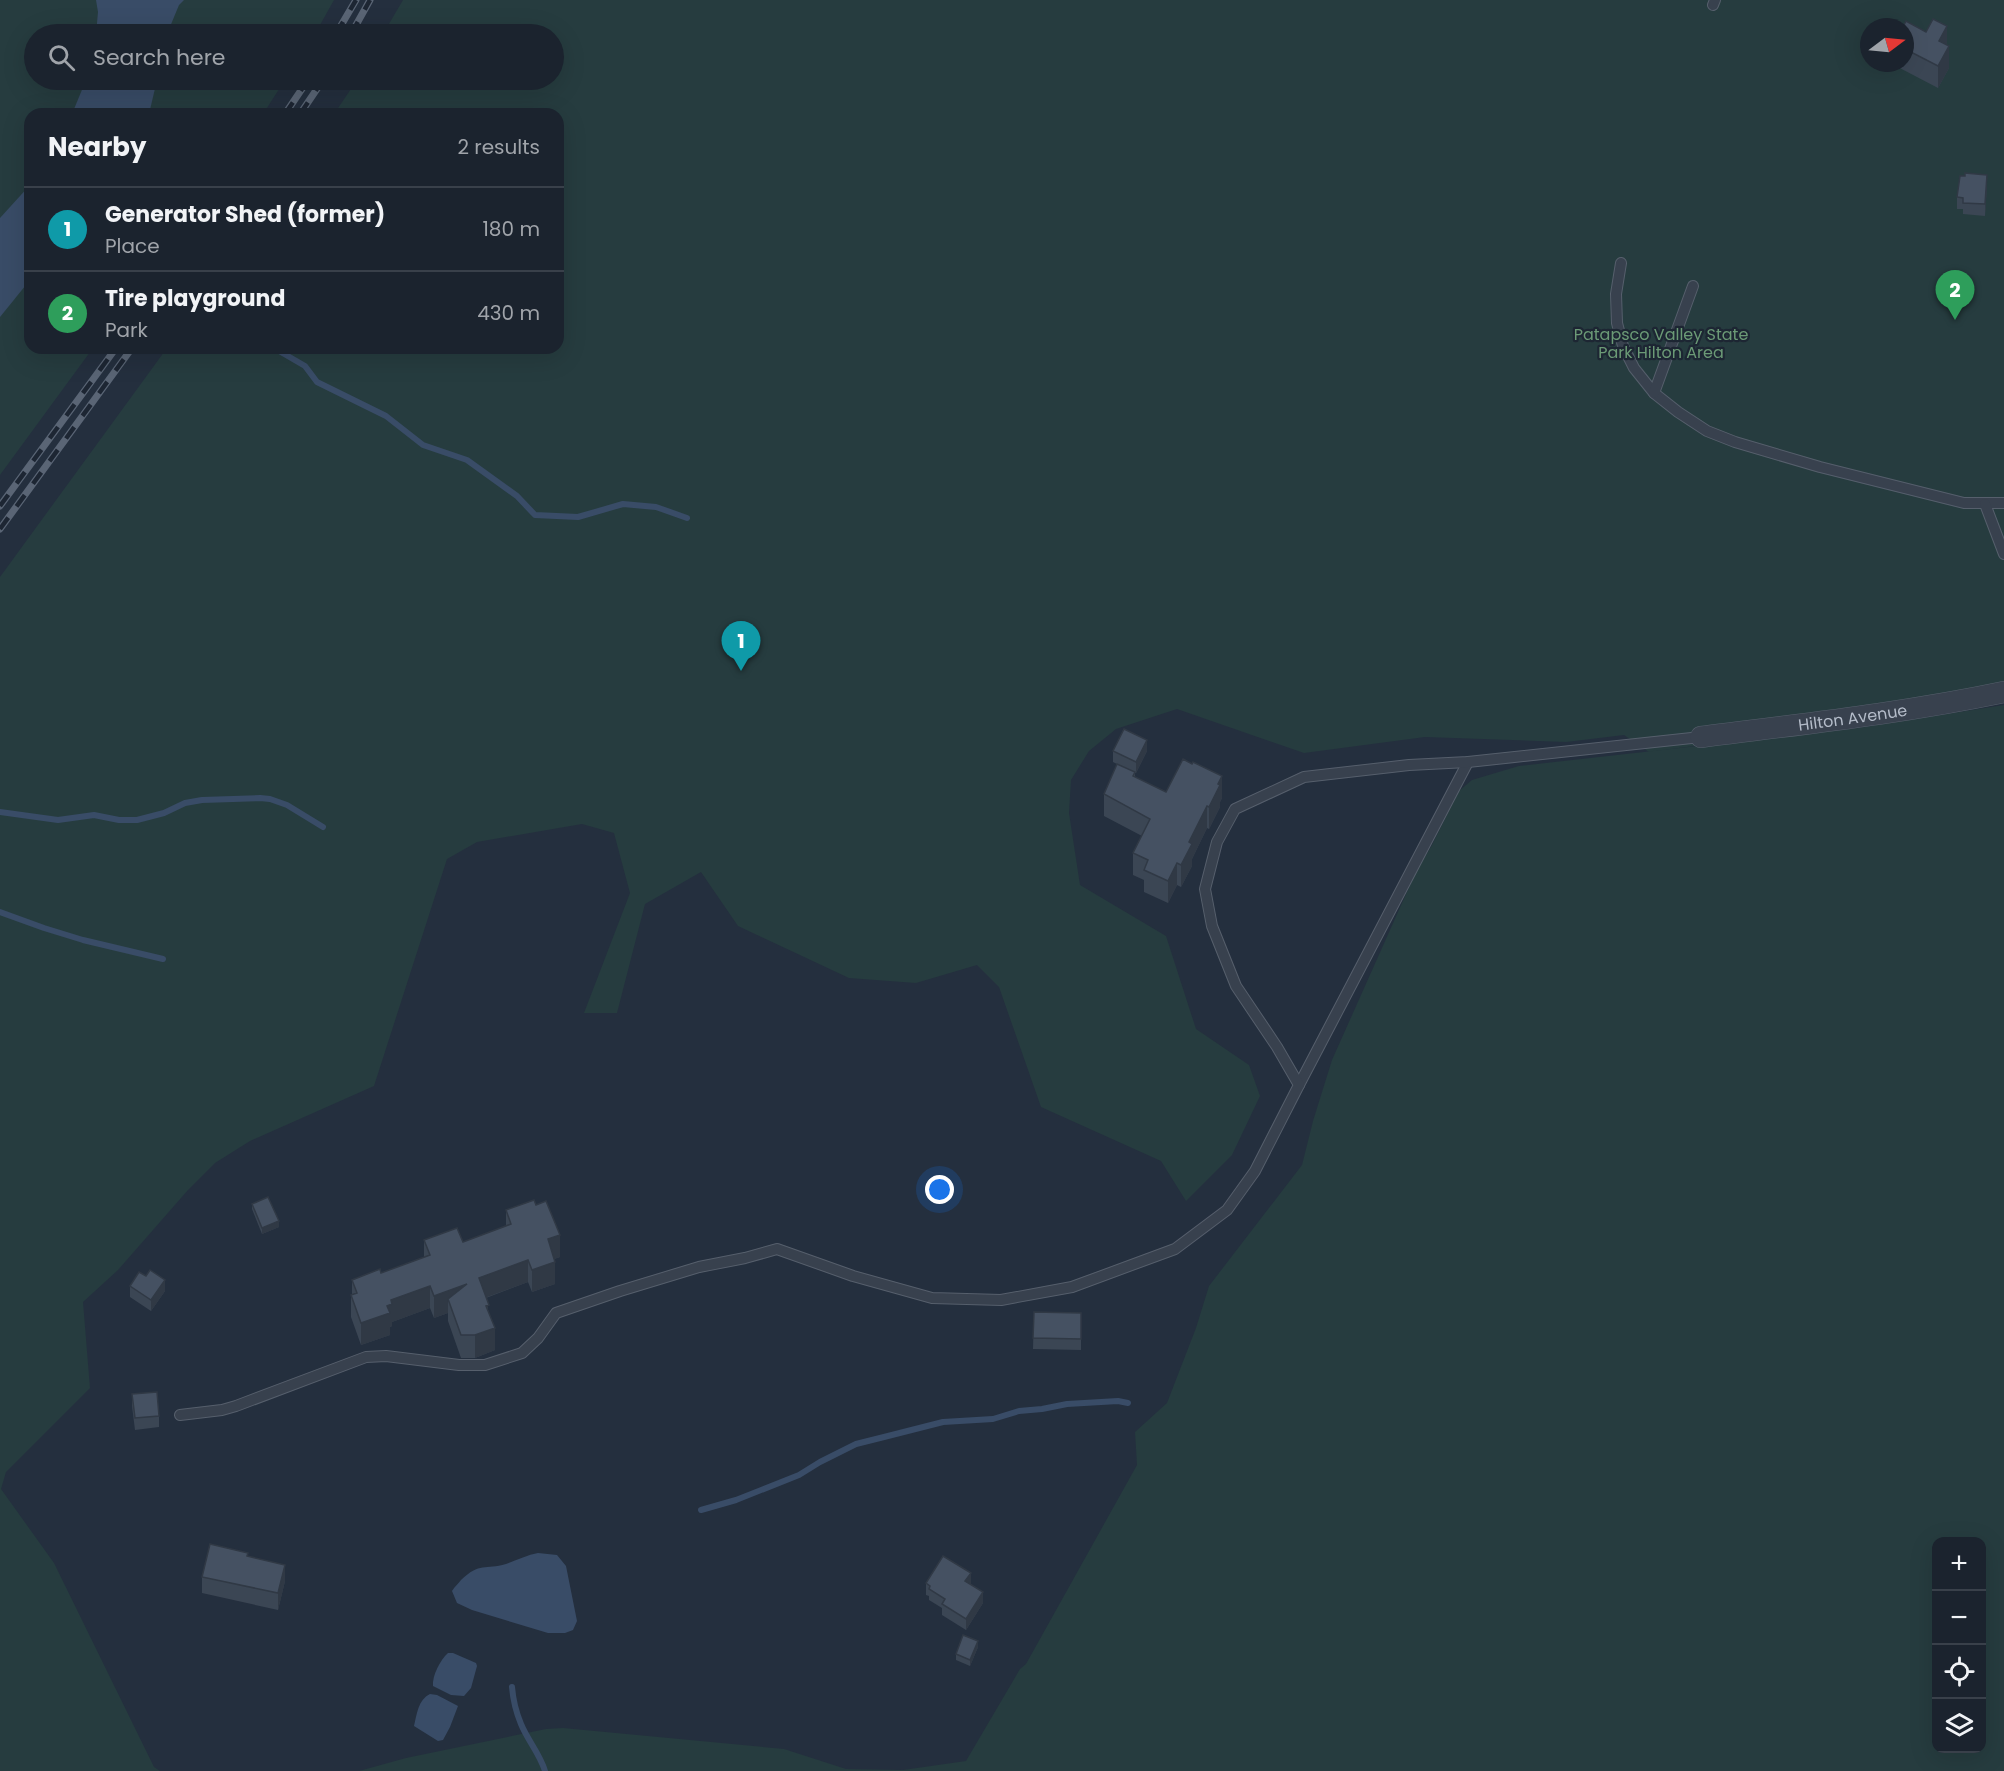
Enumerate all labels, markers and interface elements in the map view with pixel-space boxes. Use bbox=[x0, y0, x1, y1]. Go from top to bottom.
north arrow bbox=[1860, 18, 1914, 72]
search box bbox=[24, 24, 564, 90]
icon: search bbox=[45, 41, 78, 74]
text: Search here bbox=[93, 42, 226, 73]
text: Nearby bbox=[48, 129, 146, 165]
text: 2 results bbox=[457, 133, 540, 161]
text: Generator Shed (former) bbox=[105, 199, 385, 230]
text: 1 bbox=[64, 215, 71, 243]
text: 180 m bbox=[482, 215, 540, 243]
text: Place bbox=[105, 232, 160, 260]
pin: 2 bbox=[1936, 270, 1974, 320]
text: Tire playground bbox=[105, 283, 285, 314]
text: 2 bbox=[62, 299, 73, 327]
text: 430 m bbox=[477, 299, 540, 327]
text: Park bbox=[105, 316, 148, 344]
park label: Patapsco Valley State Park Hilton Area bbox=[1574, 323, 1748, 364]
pin: 1 bbox=[722, 622, 760, 671]
street label: Hilton Avenue bbox=[1797, 698, 1909, 736]
your location bbox=[925, 1175, 954, 1204]
map controls bbox=[1932, 1537, 1986, 1753]
button: + bbox=[1932, 1537, 1986, 1591]
button: − bbox=[1932, 1591, 1986, 1645]
button: locate bbox=[1932, 1645, 1986, 1699]
button: layers bbox=[1932, 1699, 1986, 1753]

